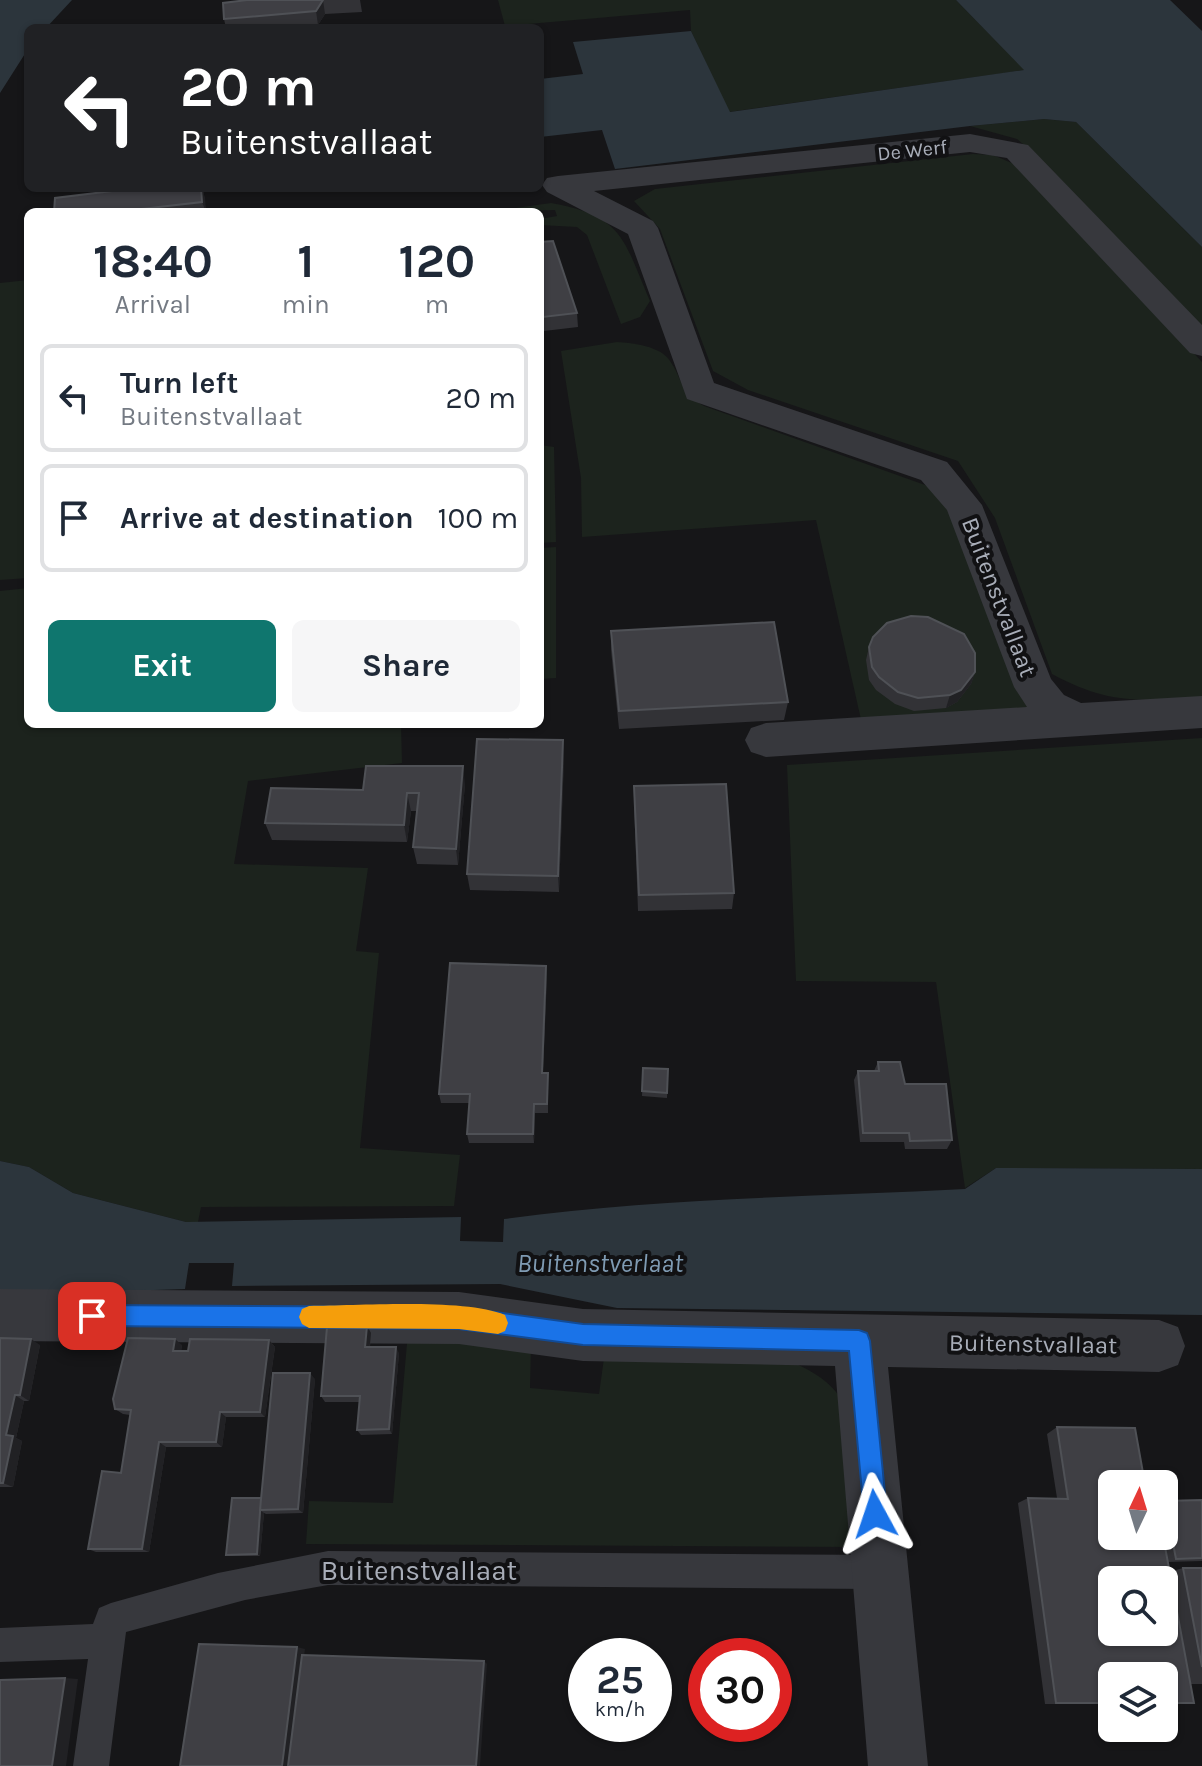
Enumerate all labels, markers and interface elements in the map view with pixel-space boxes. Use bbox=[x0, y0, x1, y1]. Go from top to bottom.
text: 20 m bbox=[180, 54, 317, 119]
icon: left bbox=[48, 56, 152, 160]
text: Buitenstvallaat bbox=[180, 121, 432, 163]
street label: De Werf bbox=[876, 135, 948, 166]
text: 18:40 bbox=[93, 233, 213, 289]
text: 1 bbox=[297, 233, 314, 289]
text: 120 bbox=[399, 233, 475, 289]
text: Arrival bbox=[115, 289, 191, 320]
text: min bbox=[282, 289, 330, 320]
text: m bbox=[425, 289, 449, 320]
text: Turn left bbox=[120, 365, 238, 401]
icon: left bbox=[52, 376, 96, 420]
text: 20 m bbox=[446, 380, 516, 416]
text: Buitenstvallaat bbox=[120, 401, 302, 432]
icon: arrive bbox=[52, 496, 96, 540]
text: Arrive at destination bbox=[120, 500, 414, 536]
text: 100 m bbox=[438, 500, 518, 536]
street label: Buitenstvallaat bbox=[956, 513, 1042, 681]
button: Exit bbox=[48, 620, 276, 712]
button: Share bbox=[292, 620, 520, 712]
water label: Buitenstverlaat bbox=[517, 1248, 684, 1279]
pin bbox=[58, 1282, 126, 1350]
icon: arrive bbox=[70, 1294, 114, 1338]
street label: Buitenstvallaat bbox=[949, 1329, 1117, 1359]
north arrow bbox=[1098, 1470, 1178, 1550]
map controls bbox=[1098, 1470, 1178, 1742]
position arrow bbox=[833, 1472, 917, 1556]
street label: Buitenstvallaat bbox=[321, 1554, 517, 1587]
button: search bbox=[1098, 1566, 1178, 1646]
speed limit sign: 30 bbox=[688, 1638, 792, 1742]
text: 25 bbox=[596, 1656, 644, 1703]
button: layers bbox=[1098, 1662, 1178, 1742]
text: km/h bbox=[595, 1698, 645, 1721]

